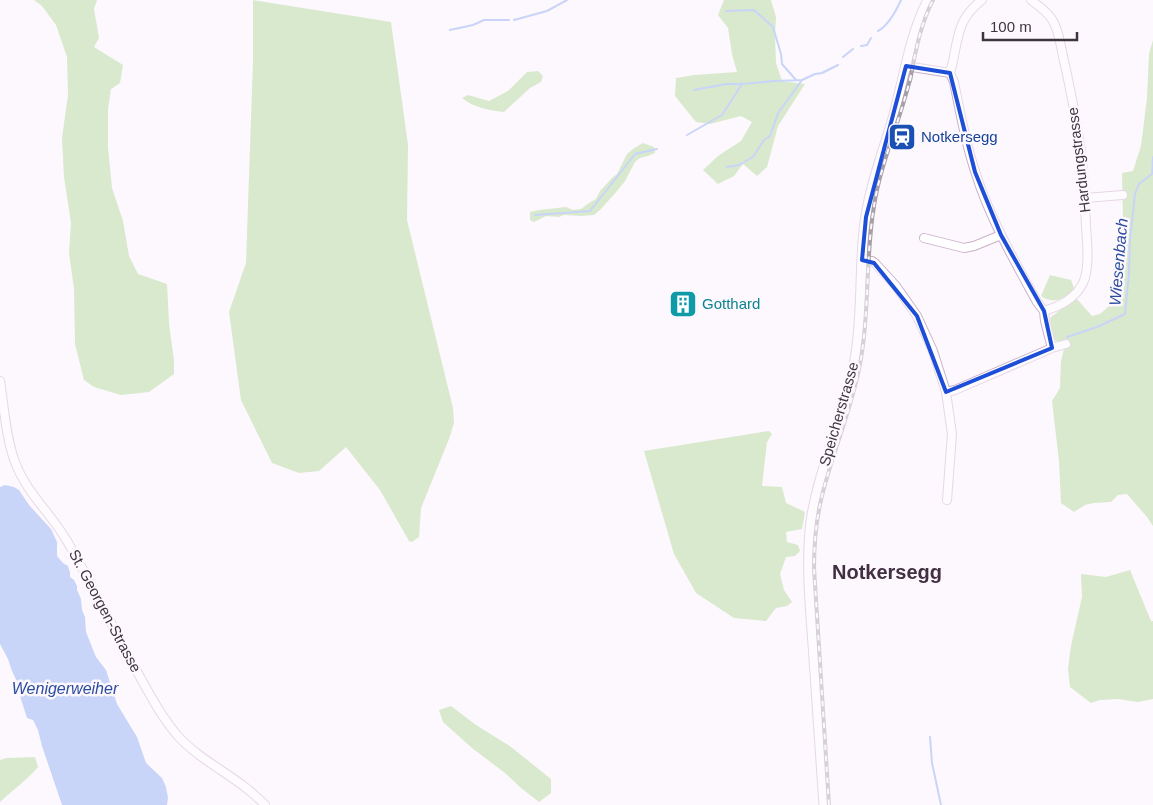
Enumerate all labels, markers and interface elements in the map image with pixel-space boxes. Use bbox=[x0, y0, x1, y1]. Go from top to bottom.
scale bar bbox=[983, 10, 1077, 42]
text: 100 m bbox=[990, 18, 1032, 35]
street label: Hardungstrasse bbox=[1064, 106, 1093, 214]
station icon: Notkersegg bbox=[887, 122, 917, 152]
place label: Notkersegg bbox=[921, 128, 998, 145]
water label: Wiesenbach bbox=[1106, 217, 1131, 307]
building icon: Gotthard bbox=[668, 289, 698, 319]
place label: Gotthard bbox=[702, 295, 760, 312]
street label: Speicherstrasse bbox=[816, 360, 862, 468]
street label: St. Georgen-Strasse bbox=[66, 546, 145, 675]
district label: Notkersegg bbox=[832, 561, 942, 583]
water label: Wenigerweiher bbox=[12, 680, 119, 697]

